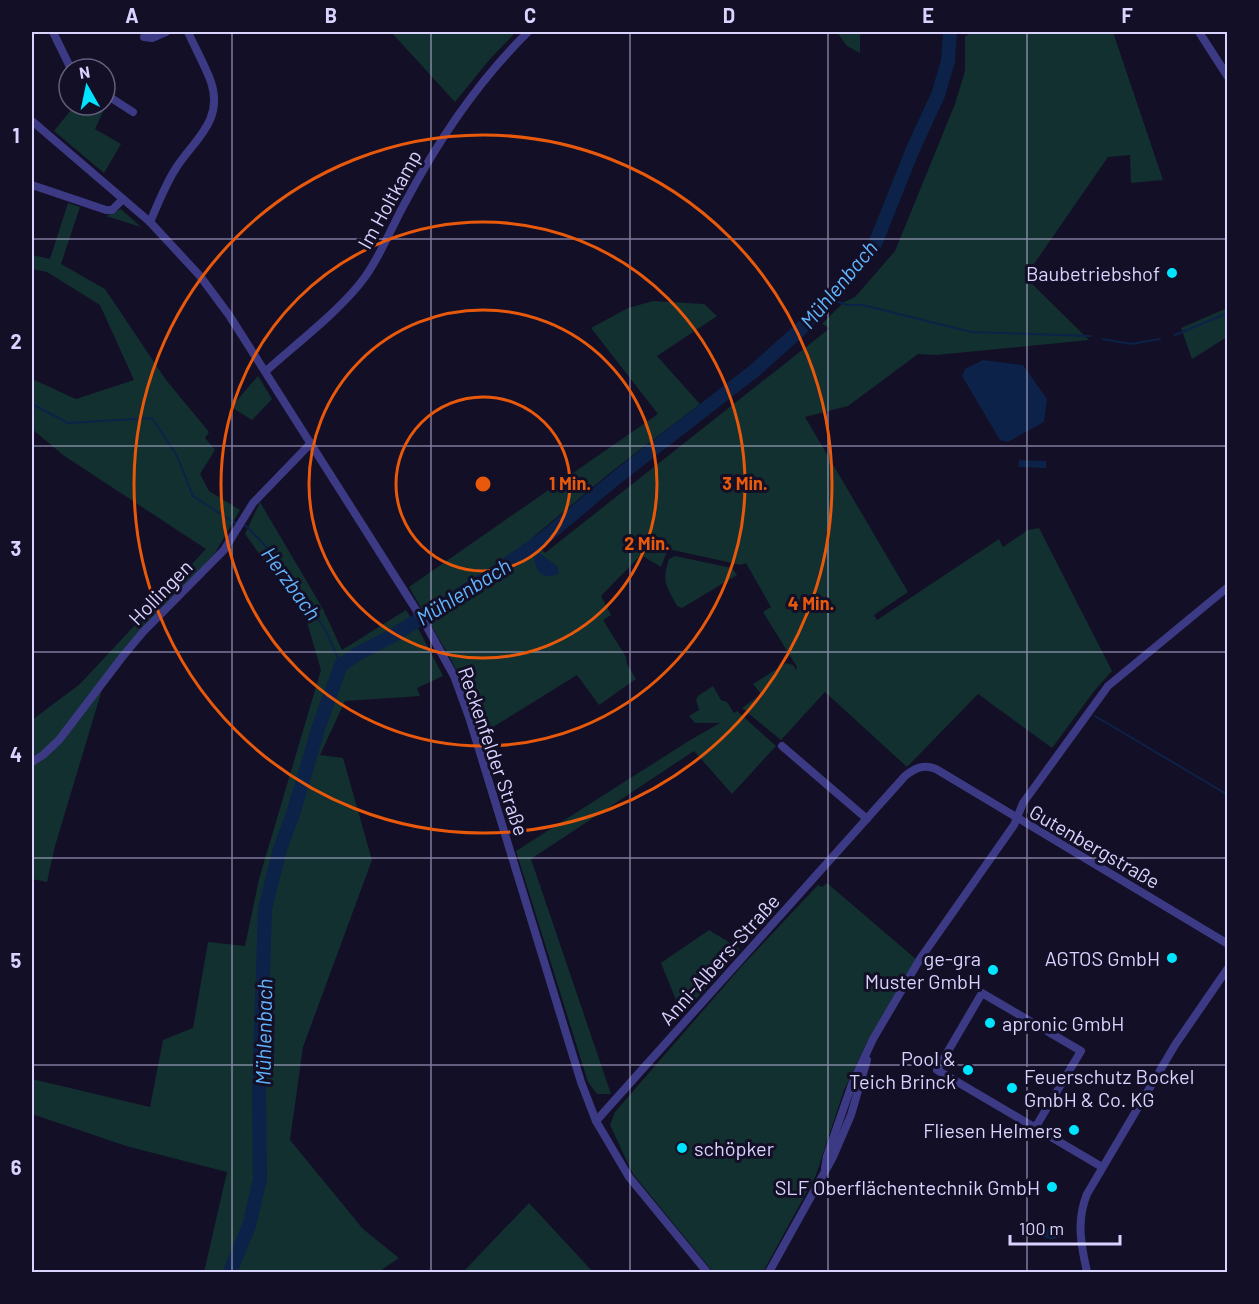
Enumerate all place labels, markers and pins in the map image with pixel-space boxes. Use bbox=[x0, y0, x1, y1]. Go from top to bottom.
place label: Baubetriebshof bbox=[1026, 261, 1160, 285]
marker: Baubetriebshof bbox=[1165, 266, 1179, 280]
centre of rings bbox=[473, 474, 493, 494]
place label: ge-gra Muster GmbH bbox=[865, 946, 981, 993]
place label: AGTOS GmbH bbox=[1045, 946, 1160, 970]
marker: AGTOS GmbH bbox=[1165, 951, 1179, 965]
marker: ge-gra Muster GmbH bbox=[986, 963, 1000, 977]
place label: apronic GmbH bbox=[1002, 1011, 1124, 1035]
marker: apronic GmbH bbox=[983, 1016, 997, 1030]
place label: Pool & Teich Brinck bbox=[849, 1046, 956, 1093]
marker: Pool & Teich Brinck bbox=[961, 1063, 975, 1077]
place label: Feuerschutz Bockel GmbH & Co. KG bbox=[1024, 1064, 1194, 1111]
marker: Feuerschutz Bockel GmbH & Co. KG bbox=[1005, 1081, 1019, 1095]
place label: Fliesen Helmers bbox=[923, 1118, 1062, 1142]
marker: Fliesen Helmers bbox=[1067, 1123, 1081, 1137]
place label: schöpker bbox=[694, 1136, 774, 1160]
marker: schöpker bbox=[675, 1141, 689, 1155]
place label: SLF Oberflächentechnik GmbH bbox=[775, 1175, 1040, 1199]
marker: SLF Oberflächentechnik GmbH bbox=[1045, 1180, 1059, 1194]

